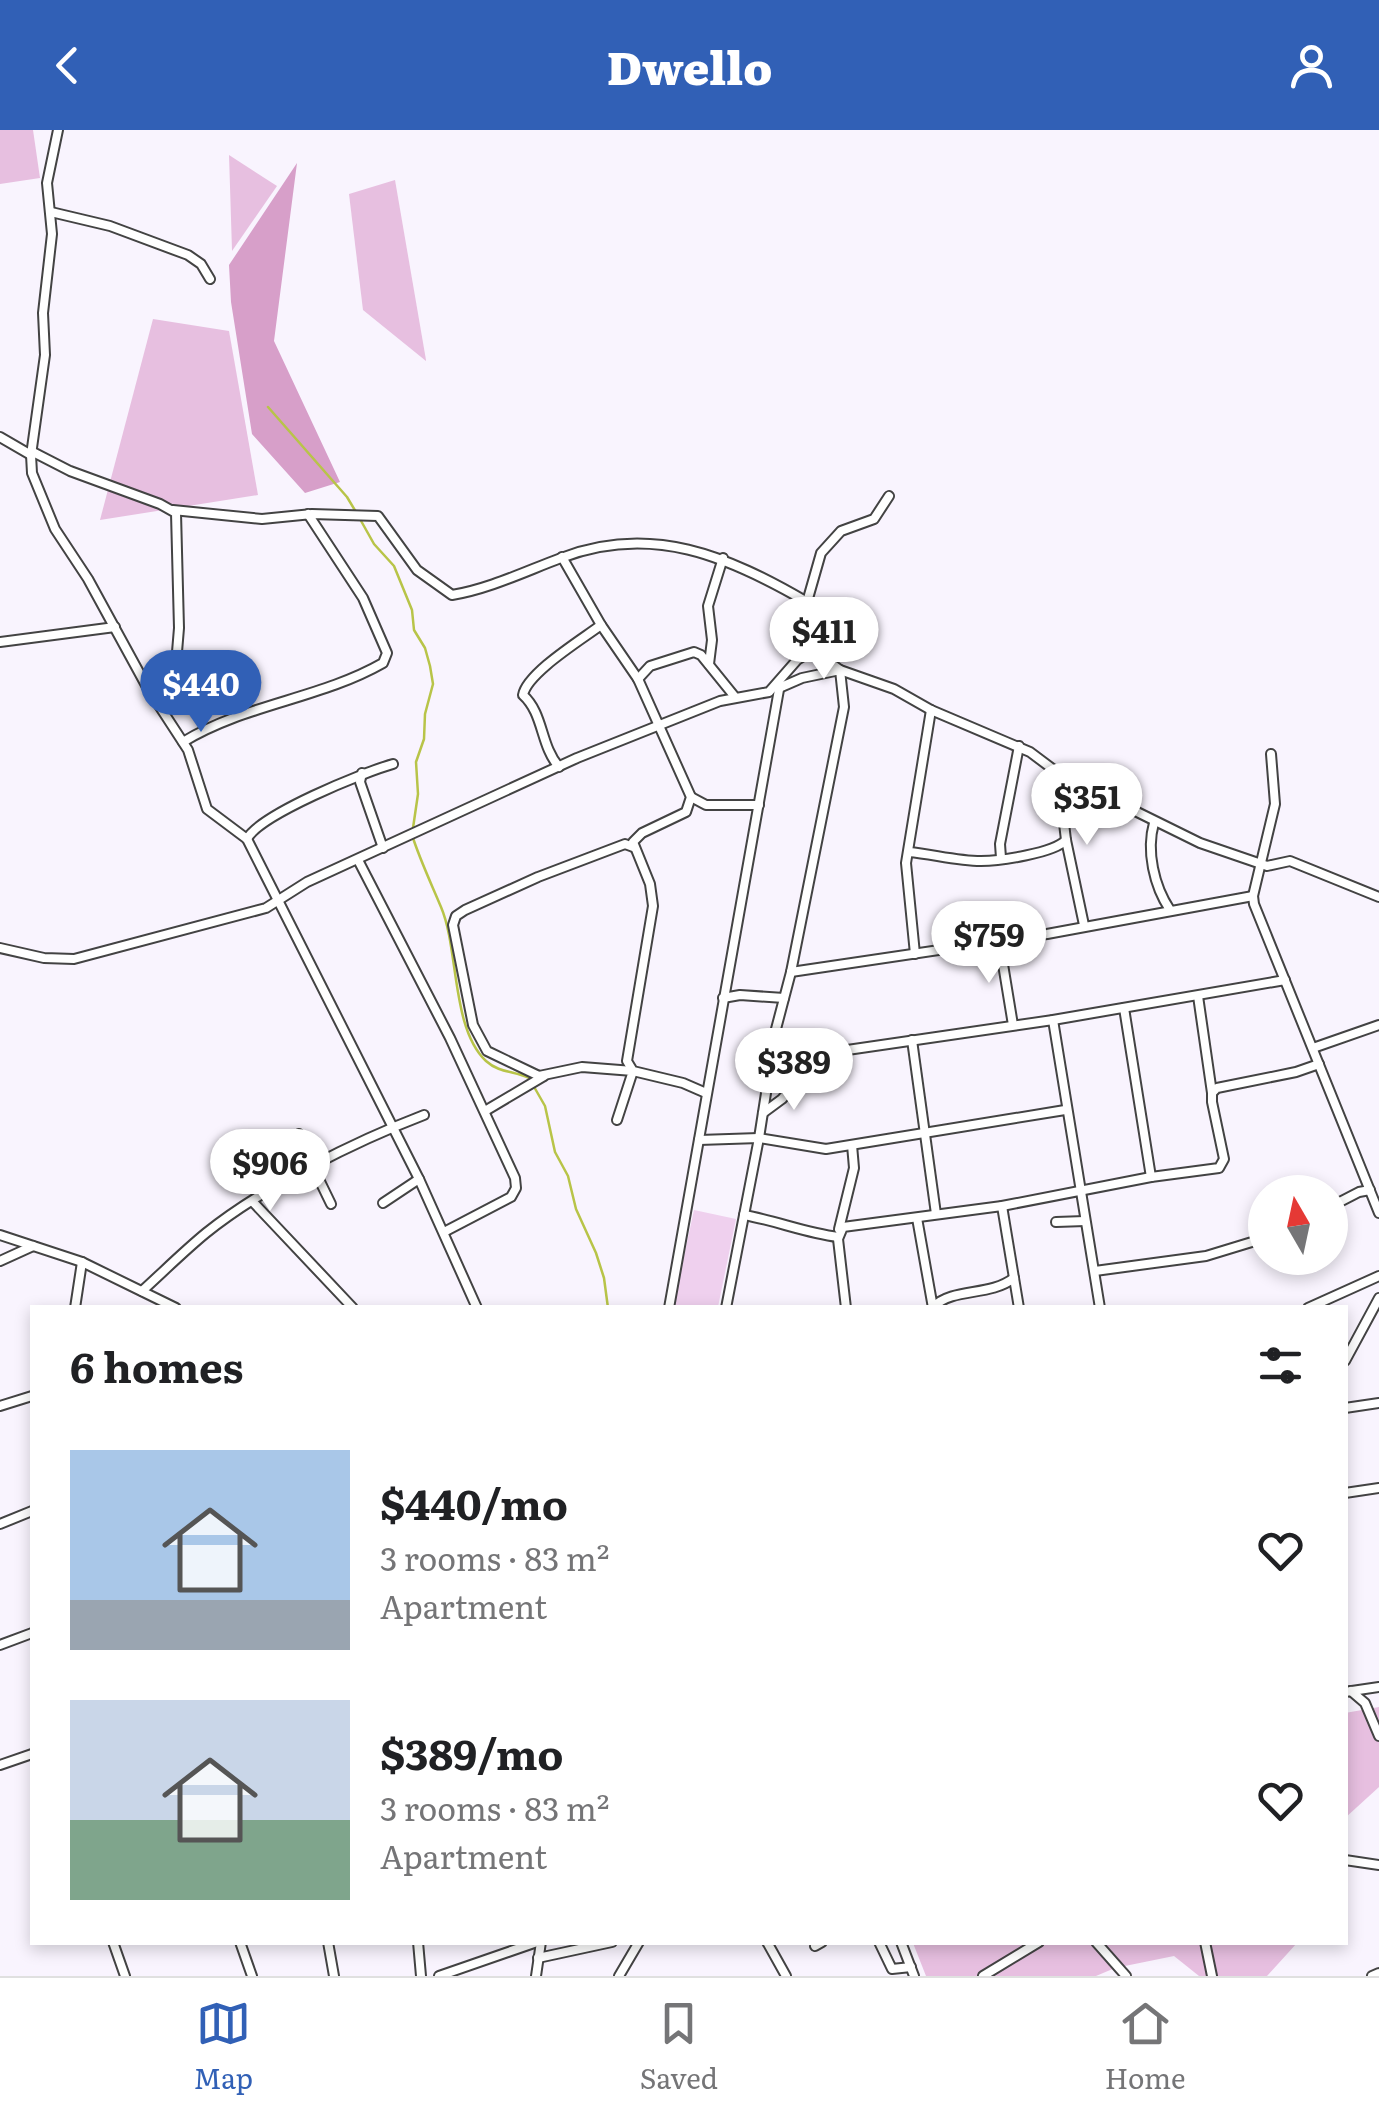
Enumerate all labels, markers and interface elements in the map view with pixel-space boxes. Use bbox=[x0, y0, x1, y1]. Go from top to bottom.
text: Dwello bbox=[607, 32, 772, 99]
icon: back bbox=[40, 38, 95, 93]
icon: person bbox=[1284, 38, 1339, 93]
pin: $411 bbox=[765, 597, 883, 682]
text: $411 bbox=[792, 605, 856, 653]
pin: $440 bbox=[142, 650, 260, 735]
text: $440 bbox=[162, 658, 240, 706]
pin: $351 bbox=[1028, 763, 1146, 848]
text: $351 bbox=[1053, 771, 1121, 819]
pin: $759 bbox=[930, 901, 1048, 986]
text: $759 bbox=[953, 909, 1025, 957]
pin: $389 bbox=[735, 1028, 853, 1113]
text: $389 bbox=[757, 1036, 831, 1084]
pin: $906 bbox=[211, 1129, 329, 1214]
text: $906 bbox=[232, 1137, 308, 1185]
north arrow bbox=[1248, 1175, 1348, 1275]
map controls bbox=[1248, 1175, 1348, 1275]
text: 6 homes bbox=[70, 1334, 244, 1396]
icon: filters bbox=[1253, 1338, 1308, 1393]
text: $440/mo bbox=[380, 1471, 568, 1533]
icon: home bbox=[150, 1490, 270, 1610]
icon: heart bbox=[1253, 1523, 1308, 1578]
text: 3 rooms · 83 m² bbox=[380, 1533, 610, 1581]
text: Apartment bbox=[380, 1581, 547, 1629]
text: $389/mo bbox=[380, 1721, 563, 1783]
icon: home bbox=[150, 1740, 270, 1860]
icon: heart bbox=[1253, 1773, 1308, 1828]
text: 3 rooms · 83 m² bbox=[380, 1783, 610, 1831]
text: Apartment bbox=[380, 1831, 547, 1879]
tab: Map bbox=[193, 1996, 253, 2098]
tab: Saved bbox=[640, 1996, 718, 2098]
tab: Home bbox=[1105, 1996, 1186, 2098]

